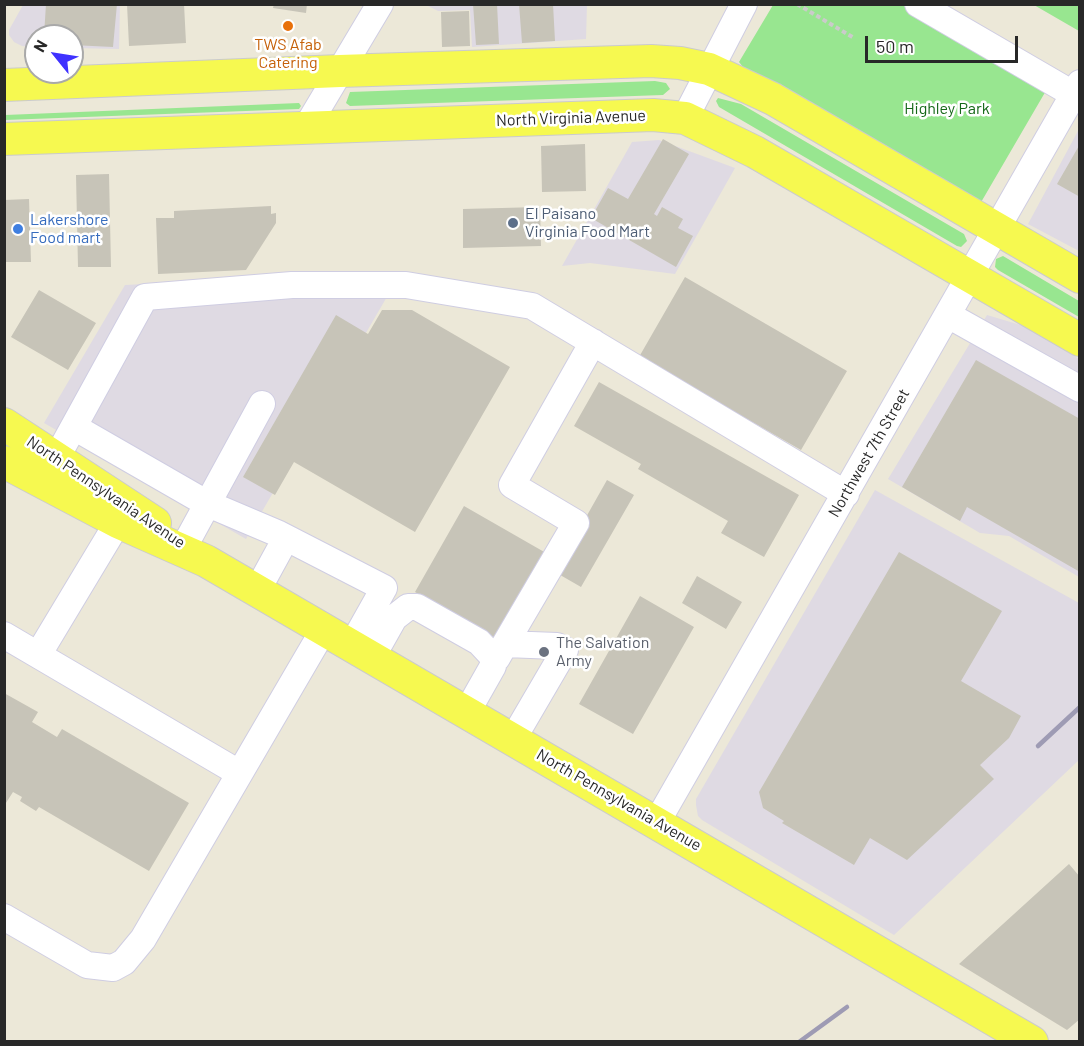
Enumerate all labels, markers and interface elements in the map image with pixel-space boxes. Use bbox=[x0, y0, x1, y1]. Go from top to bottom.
marker: TWS Afab Catering bbox=[281, 19, 295, 33]
north arrow bbox=[24, 24, 84, 84]
scale bar bbox=[868, 24, 1021, 62]
place label: TWS Afab Catering bbox=[254, 35, 322, 73]
text: 50 m bbox=[876, 35, 914, 57]
text: N bbox=[29, 36, 51, 55]
park label: Highley Park bbox=[904, 99, 990, 119]
street label: North Virginia Avenue bbox=[496, 106, 646, 130]
place label: El Paisano Virginia Food Mart bbox=[525, 204, 650, 242]
place label: Lakershore Food mart bbox=[30, 210, 108, 248]
marker: El Paisano Virginia Food Mart bbox=[506, 216, 520, 230]
marker: Lakershore Food mart bbox=[11, 222, 25, 236]
street label: Northwest 7th Street bbox=[824, 385, 914, 521]
street label: North Pennsylvania Avenue bbox=[23, 432, 189, 552]
place label: The Salvation Army bbox=[556, 633, 649, 671]
marker: The Salvation Army bbox=[537, 645, 551, 659]
street label: North Pennsylvania Avenue bbox=[533, 745, 705, 855]

